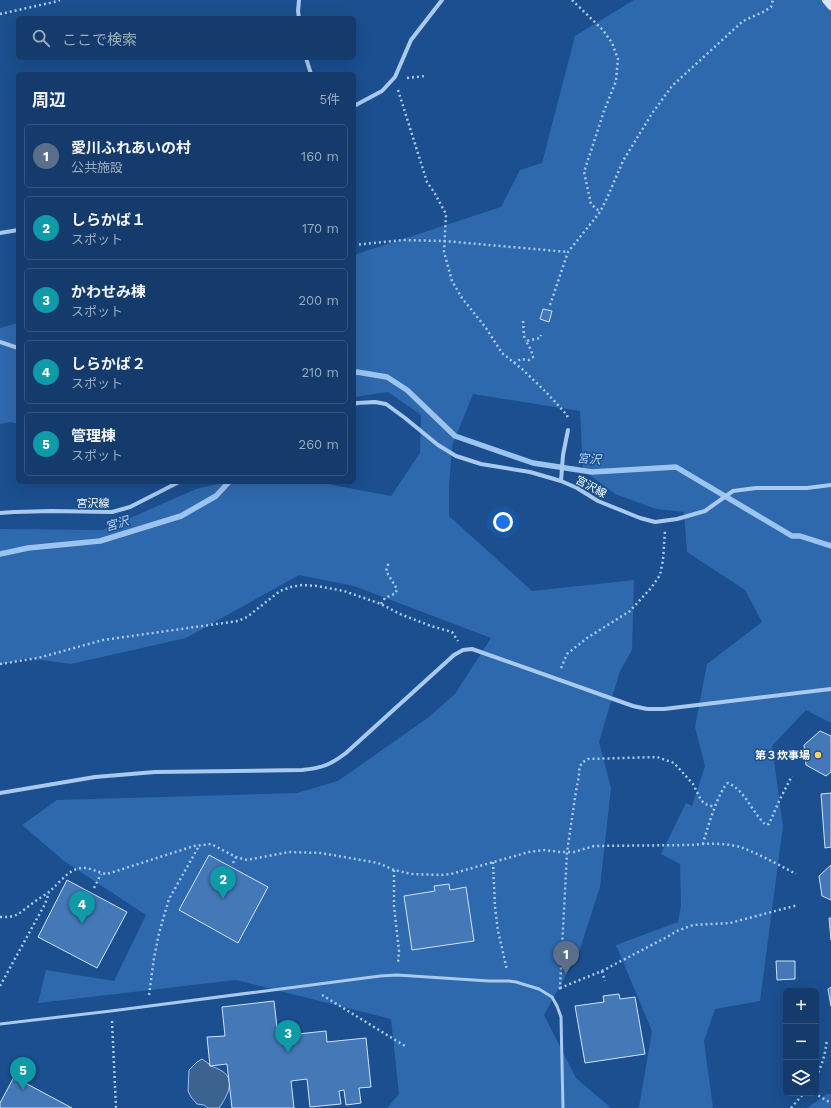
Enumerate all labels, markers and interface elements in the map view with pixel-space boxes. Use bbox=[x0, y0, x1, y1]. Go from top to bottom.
search box bbox=[16, 16, 356, 60]
icon: search bbox=[30, 27, 52, 49]
text: ここで検索 bbox=[62, 31, 137, 49]
text: 周辺 bbox=[32, 90, 66, 110]
text: 5件 bbox=[319, 92, 340, 107]
text: 愛川ふれあいの村 bbox=[71, 139, 191, 157]
text: 1 bbox=[43, 149, 49, 164]
text: 160 m bbox=[301, 149, 339, 164]
text: 公共施設 bbox=[71, 160, 123, 175]
text: しらかば１ bbox=[71, 211, 146, 229]
text: 2 bbox=[42, 221, 50, 236]
text: 170 m bbox=[302, 221, 339, 236]
text: スポット bbox=[71, 232, 123, 247]
text: かわせみ棟 bbox=[71, 283, 146, 301]
text: 3 bbox=[42, 293, 50, 308]
text: 200 m bbox=[298, 293, 339, 308]
text: スポット bbox=[71, 304, 123, 319]
text: しらかば２ bbox=[71, 355, 146, 373]
text: 4 bbox=[42, 365, 50, 380]
text: 210 m bbox=[301, 365, 339, 380]
text: スポット bbox=[71, 376, 123, 391]
text: 管理棟 bbox=[71, 427, 116, 445]
text: 5 bbox=[42, 437, 50, 452]
text: 260 m bbox=[299, 437, 339, 452]
text: スポット bbox=[71, 448, 123, 463]
water label: 宮沢 bbox=[577, 451, 603, 467]
street label: 宮沢線 bbox=[573, 474, 609, 500]
street label: 宮沢線 bbox=[77, 497, 110, 510]
your location bbox=[493, 512, 513, 532]
water label: 宮沢 bbox=[103, 513, 132, 534]
place label: 第３炊事場 bbox=[755, 749, 810, 762]
marker: 第３炊事場 bbox=[813, 750, 823, 760]
pin: 2 bbox=[210, 866, 236, 899]
pin: 4 bbox=[69, 891, 95, 924]
pin: 1 bbox=[553, 941, 579, 974]
map controls bbox=[783, 988, 819, 1096]
button: + bbox=[783, 988, 819, 1024]
pin: 3 bbox=[275, 1020, 301, 1053]
button: − bbox=[783, 1024, 819, 1060]
pin: 5 bbox=[10, 1057, 36, 1090]
button: layers bbox=[783, 1060, 819, 1096]

